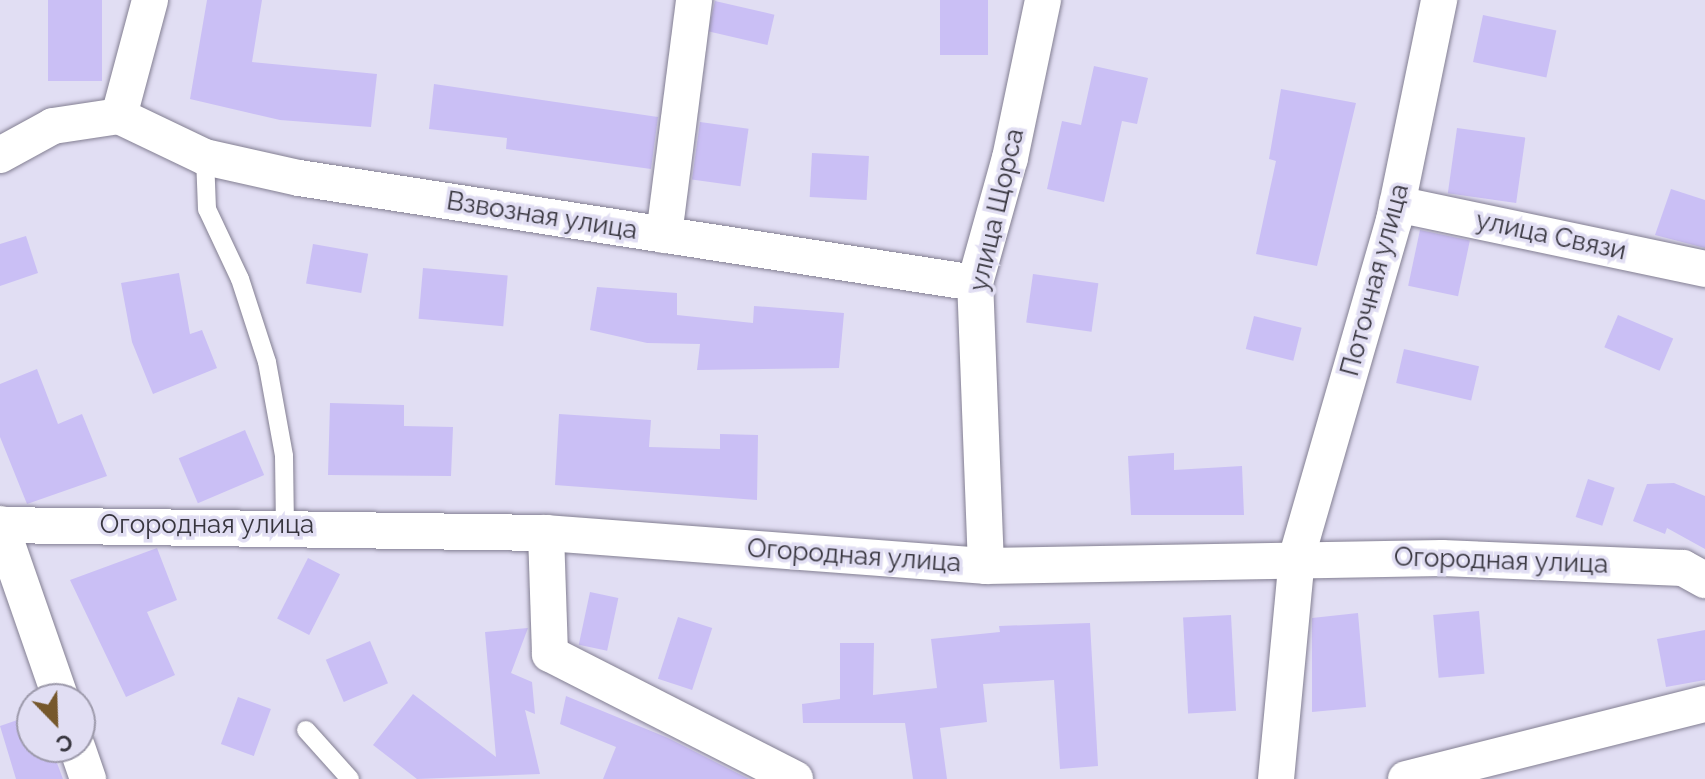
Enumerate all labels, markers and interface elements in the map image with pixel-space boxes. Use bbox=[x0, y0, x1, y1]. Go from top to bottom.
street label: улица Щорса bbox=[963, 126, 1031, 294]
street label: Поточная улица bbox=[1334, 180, 1416, 380]
street label: Взвозная улица bbox=[444, 185, 640, 247]
street label: улица Связи bbox=[1473, 205, 1629, 267]
street label: Огородная улица bbox=[99, 509, 315, 541]
street label: Огородная улица bbox=[746, 533, 962, 579]
street label: Огородная улица bbox=[1393, 542, 1609, 580]
north arrow bbox=[16, 683, 96, 763]
text: С bbox=[53, 728, 77, 758]

